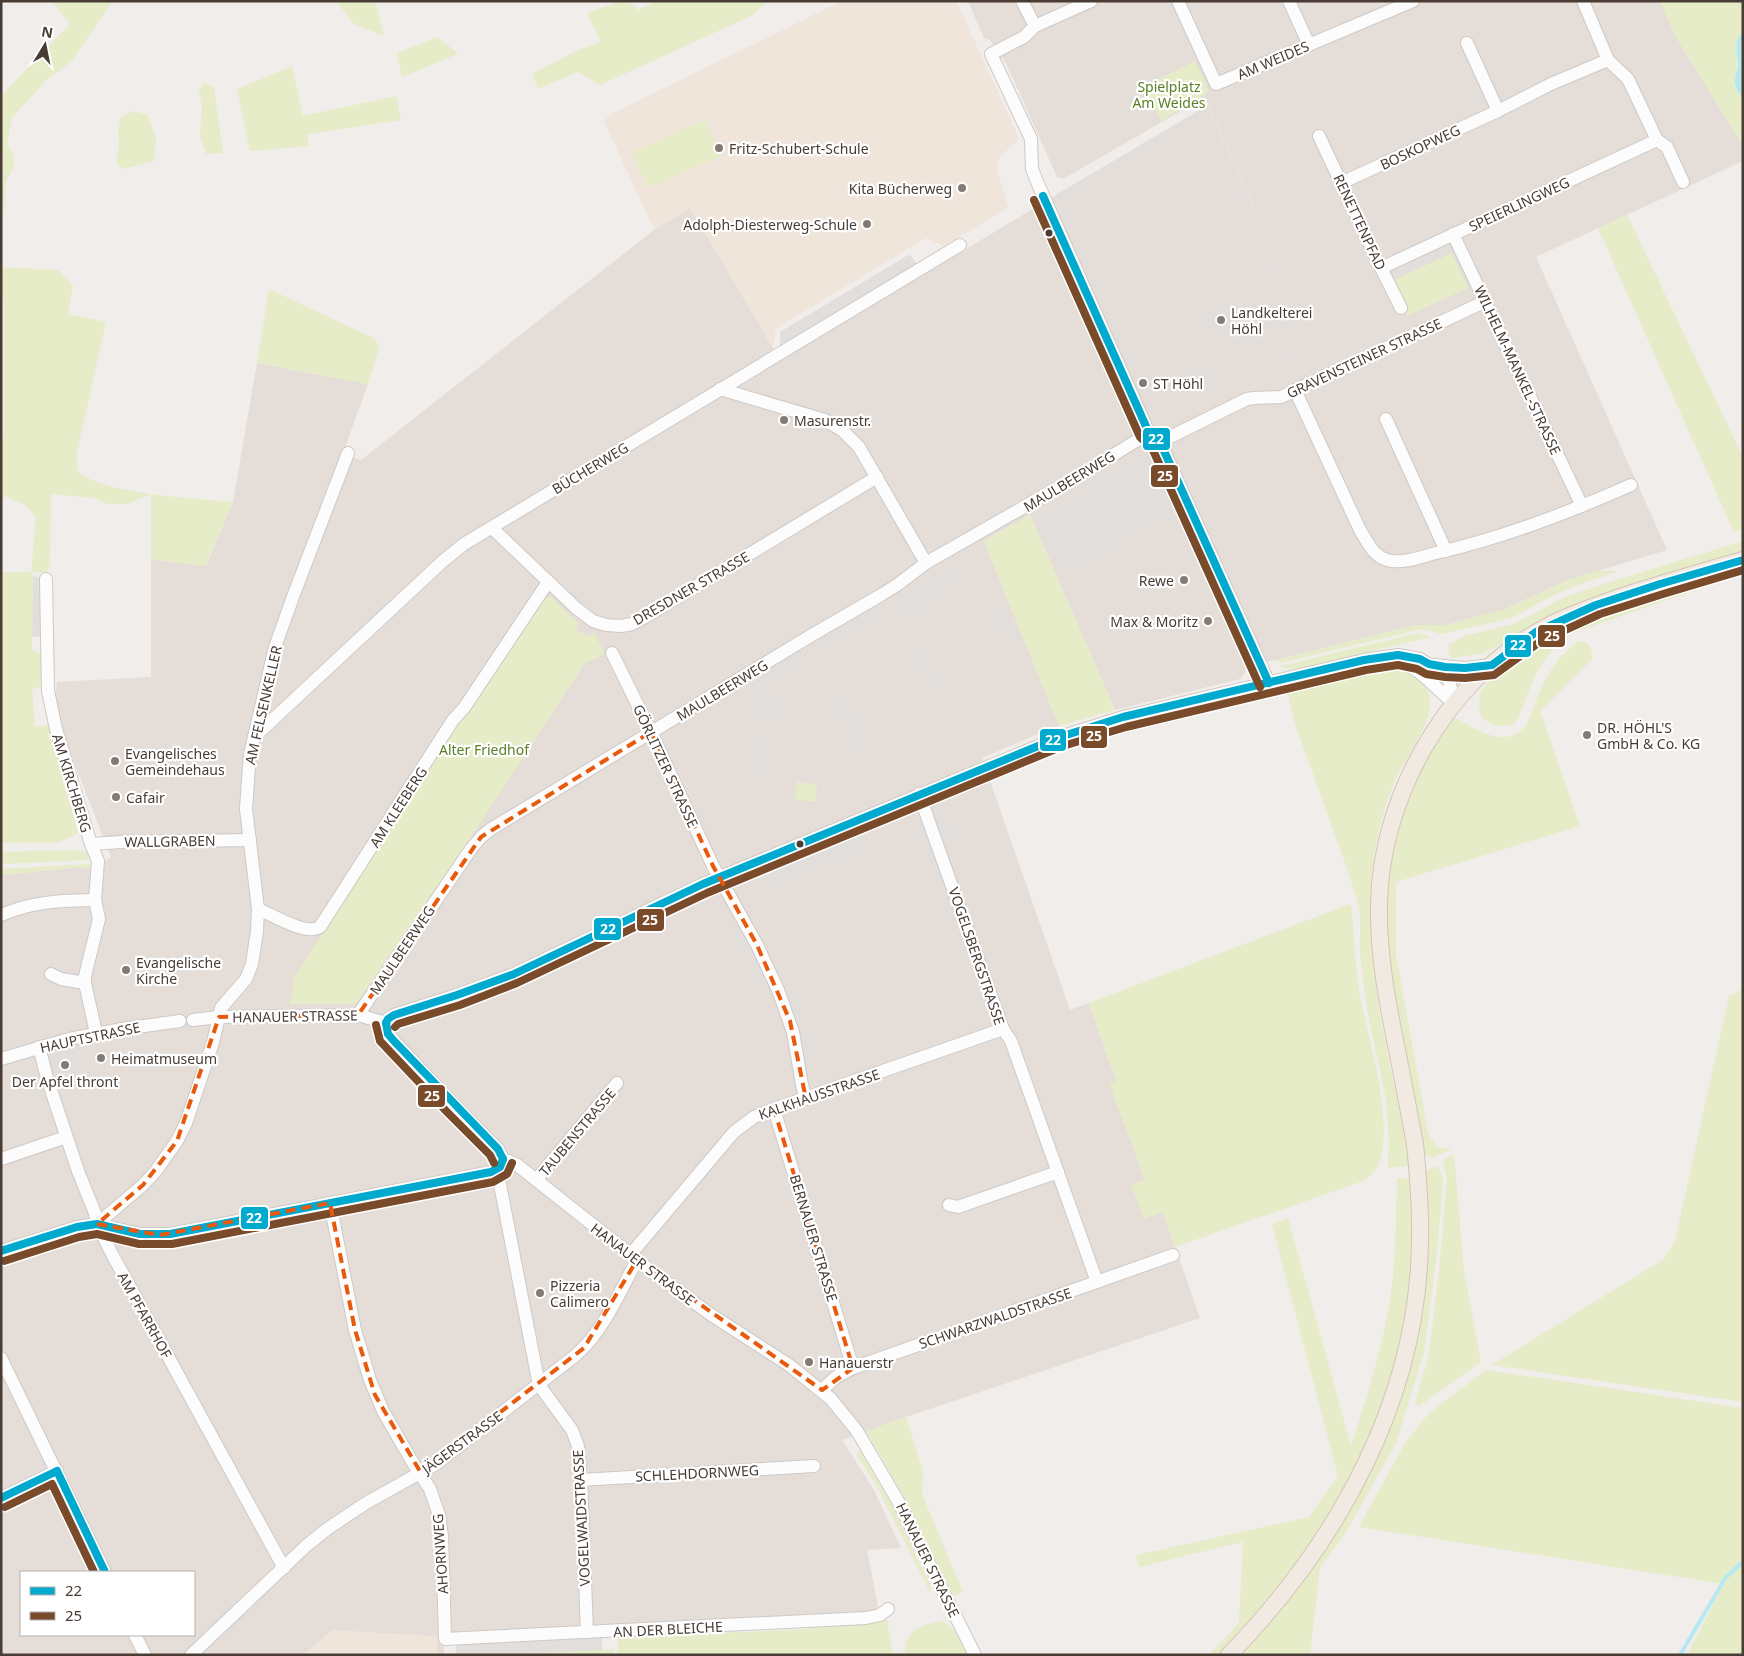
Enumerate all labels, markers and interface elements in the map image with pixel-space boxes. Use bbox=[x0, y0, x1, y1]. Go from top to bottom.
north arrow bbox=[20, 20, 70, 70]
text: N bbox=[40, 21, 55, 42]
street label: AM WEIDES bbox=[1234, 36, 1312, 84]
park label: Spielplatz Am Weides bbox=[1132, 77, 1206, 112]
street label: BOSKOPWEG bbox=[1377, 120, 1463, 174]
place label: Fritz-Schubert-Schule bbox=[729, 139, 869, 158]
marker: Fritz-Schubert-Schule bbox=[713, 142, 725, 154]
street label: RENETTENPFAD bbox=[1329, 171, 1391, 273]
street label: SPEIERLINGWEG bbox=[1466, 172, 1572, 236]
place label: Kita Bücherweg bbox=[849, 179, 952, 198]
marker: Kita Bücherweg bbox=[956, 182, 968, 194]
place label: Adolph-Diesterweg-Schule bbox=[683, 215, 857, 234]
marker: Adolph-Diesterweg-Schule bbox=[861, 218, 873, 230]
unlabelled marker bbox=[1044, 228, 1054, 238]
street label: WILHELM-MANKEL-STRASSE bbox=[1470, 282, 1566, 458]
place label: Landkelterei Höhl bbox=[1231, 303, 1312, 338]
marker: Landkelterei Höhl bbox=[1215, 314, 1227, 326]
street label: GRAVENSTEINER STRASSE bbox=[1283, 314, 1445, 402]
place label: ST Höhl bbox=[1153, 374, 1203, 393]
marker: ST Höhl bbox=[1137, 377, 1149, 389]
place label: Masurenstr. bbox=[794, 411, 871, 430]
marker: Masurenstr. bbox=[778, 414, 790, 426]
line badge: 22 bbox=[1142, 427, 1171, 451]
text: 22 bbox=[1148, 429, 1164, 448]
street label: BÜCHERWEG bbox=[548, 438, 632, 498]
street label: MAULBEERWEG bbox=[1020, 446, 1118, 516]
line badge: 25 bbox=[1150, 464, 1179, 488]
text: 25 bbox=[1157, 466, 1173, 485]
street label: DRESDNER STRASSE bbox=[629, 547, 753, 629]
place label: Rewe bbox=[1139, 571, 1174, 590]
marker: Rewe bbox=[1178, 574, 1190, 586]
place label: Max & Moritz bbox=[1110, 612, 1198, 631]
marker: Max & Moritz bbox=[1202, 615, 1214, 627]
line badge: 25 bbox=[1537, 624, 1566, 648]
text: 25 bbox=[1544, 626, 1560, 645]
line badge: 22 bbox=[1504, 634, 1532, 658]
text: 22 bbox=[1510, 635, 1526, 654]
street label: AM FELSENKELLER bbox=[240, 643, 286, 766]
street label: MAULBEERWEG bbox=[673, 655, 771, 725]
street label: GÖRLITZER STRASSE bbox=[629, 701, 703, 831]
place label: DR. HÖHL'S GmbH & Co. KG bbox=[1597, 718, 1700, 753]
line badge: 25 bbox=[1080, 725, 1108, 749]
text: 25 bbox=[1086, 726, 1102, 745]
line badge: 22 bbox=[1039, 728, 1067, 752]
marker: DR. HÖHL'S GmbH & Co. KG bbox=[1581, 729, 1593, 741]
text: 22 bbox=[1045, 730, 1061, 749]
street label: AM KIRCHBERG bbox=[48, 731, 96, 835]
park label: Alter Friedhof bbox=[439, 740, 530, 759]
place label: Evangelisches Gemeindehaus bbox=[125, 744, 225, 779]
marker: Evangelisches Gemeindehaus bbox=[109, 755, 121, 767]
street label: AM KLEEBERG bbox=[365, 763, 431, 851]
place label: Cafair bbox=[126, 788, 165, 807]
marker: Cafair bbox=[110, 791, 122, 803]
street label: WALLGRABEN bbox=[124, 831, 216, 851]
unlabelled marker bbox=[795, 839, 805, 849]
street label: VOGELSBERGSTRASSE bbox=[945, 885, 1009, 1027]
street label: MAULBEERWEG bbox=[365, 902, 439, 998]
line badge: 25 bbox=[636, 908, 665, 932]
text: 25 bbox=[642, 910, 658, 929]
line badge: 22 bbox=[593, 917, 622, 941]
text: 22 bbox=[600, 919, 616, 938]
place label: Evangelische Kirche bbox=[136, 953, 221, 988]
marker: Evangelische Kirche bbox=[120, 964, 132, 976]
street label: HANAUER STRASSE bbox=[232, 1005, 358, 1027]
street label: HAUPTSTRASSE bbox=[38, 1017, 142, 1057]
place label: Heimatmuseum bbox=[111, 1049, 217, 1068]
marker: Heimatmuseum bbox=[95, 1052, 107, 1064]
marker: Der Apfel thront bbox=[59, 1059, 71, 1071]
street label: KALKHAUSSTRASSE bbox=[756, 1064, 882, 1124]
place label: Der Apfel thront bbox=[12, 1072, 118, 1091]
line badge: 25 bbox=[417, 1084, 446, 1108]
street label: TAUBENSTRASSE bbox=[534, 1084, 620, 1180]
text: 25 bbox=[424, 1086, 440, 1105]
street label: BERNAUER STRASSE bbox=[786, 1172, 842, 1304]
line badge: 22 bbox=[240, 1206, 269, 1230]
text: 22 bbox=[246, 1208, 262, 1227]
street label: HANAUER STRASSE bbox=[587, 1219, 699, 1309]
street label: AM PFARRHOF bbox=[113, 1269, 177, 1361]
place label: Pizzeria Calimero bbox=[550, 1276, 609, 1311]
street label: SCHWARZWALDSTRASSE bbox=[916, 1283, 1074, 1353]
marker: Pizzeria Calimero bbox=[534, 1287, 546, 1299]
place label: Hanauerstr bbox=[819, 1353, 894, 1372]
marker: Hanauerstr bbox=[803, 1356, 815, 1368]
street label: JÄGERSTRASSE bbox=[416, 1406, 506, 1479]
street label: VOGELWAIDSTRASSE bbox=[568, 1449, 594, 1587]
street label: SCHLEHDORNWEG bbox=[635, 1460, 759, 1486]
street label: HANAUER STRASSE bbox=[892, 1499, 964, 1621]
street label: AHORNWEG bbox=[428, 1513, 452, 1595]
legend bbox=[20, 1571, 195, 1636]
text: 22 bbox=[65, 1580, 82, 1600]
text: 25 bbox=[65, 1605, 82, 1625]
street label: AN DER BLEICHE bbox=[613, 1617, 723, 1641]

